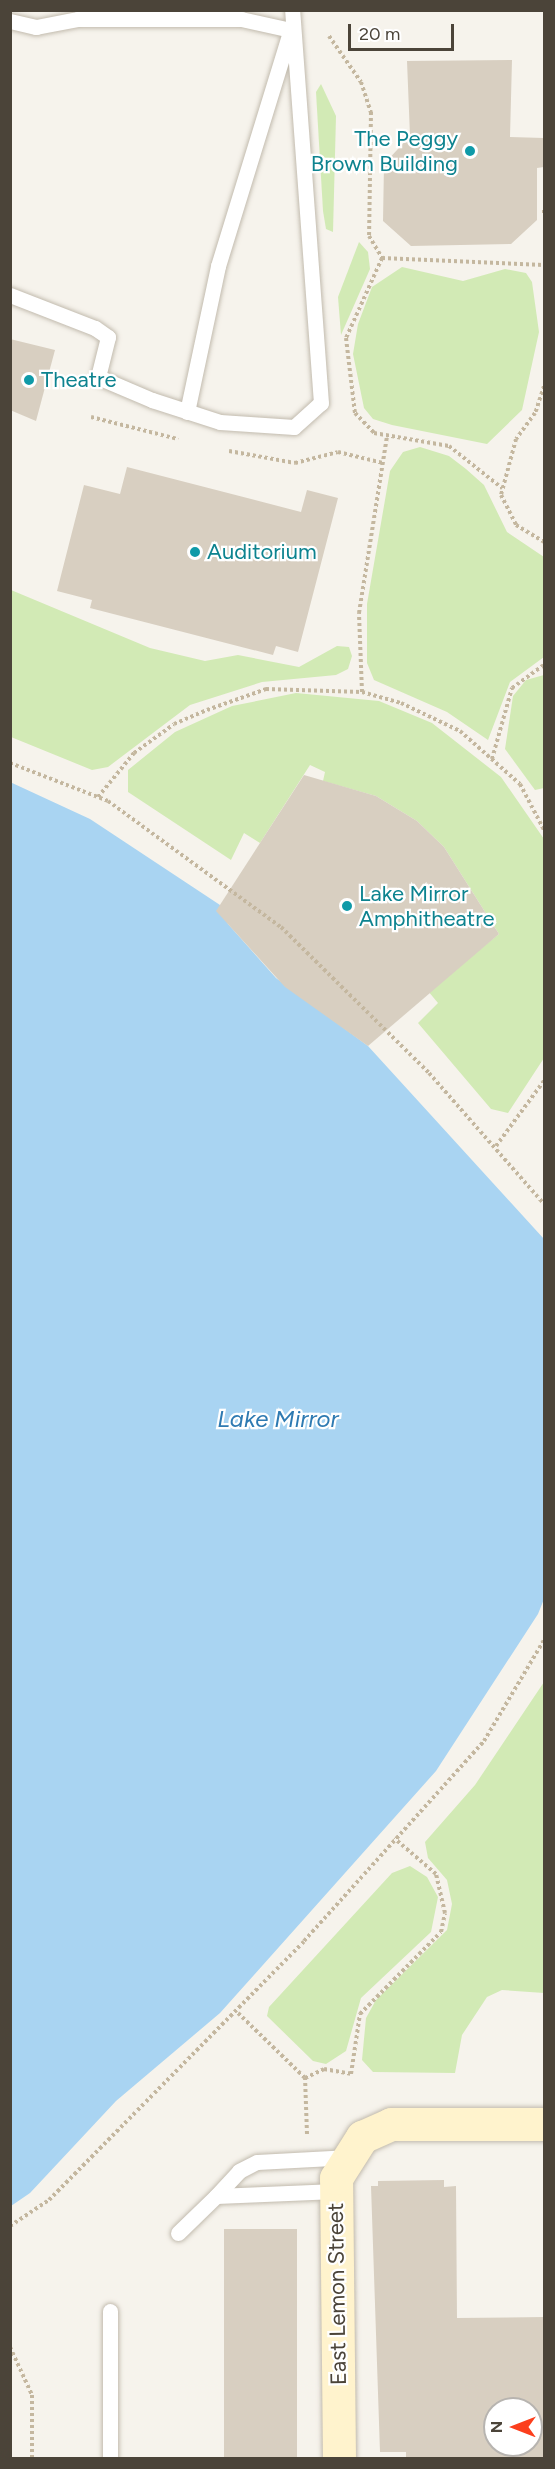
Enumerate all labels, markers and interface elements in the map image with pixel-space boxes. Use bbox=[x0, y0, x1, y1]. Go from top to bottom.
scale bar bbox=[351, 12, 458, 50]
text: 20 m bbox=[359, 23, 400, 45]
place label: The Peggy Brown Building bbox=[311, 125, 458, 176]
marker: The Peggy Brown Building bbox=[463, 144, 477, 158]
place label: Theatre bbox=[41, 367, 116, 393]
marker: Theatre bbox=[22, 373, 36, 387]
place label: Auditorium bbox=[207, 539, 317, 565]
marker: Auditorium bbox=[188, 545, 202, 559]
place label: Lake Mirror Amphitheatre bbox=[359, 880, 495, 932]
marker: Lake Mirror Amphitheatre bbox=[340, 899, 354, 913]
water label: Lake Mirror bbox=[217, 1405, 339, 1433]
street label: East Lemon Street bbox=[322, 2203, 352, 2385]
north arrow bbox=[483, 2397, 543, 2457]
text: N bbox=[487, 2421, 506, 2433]

